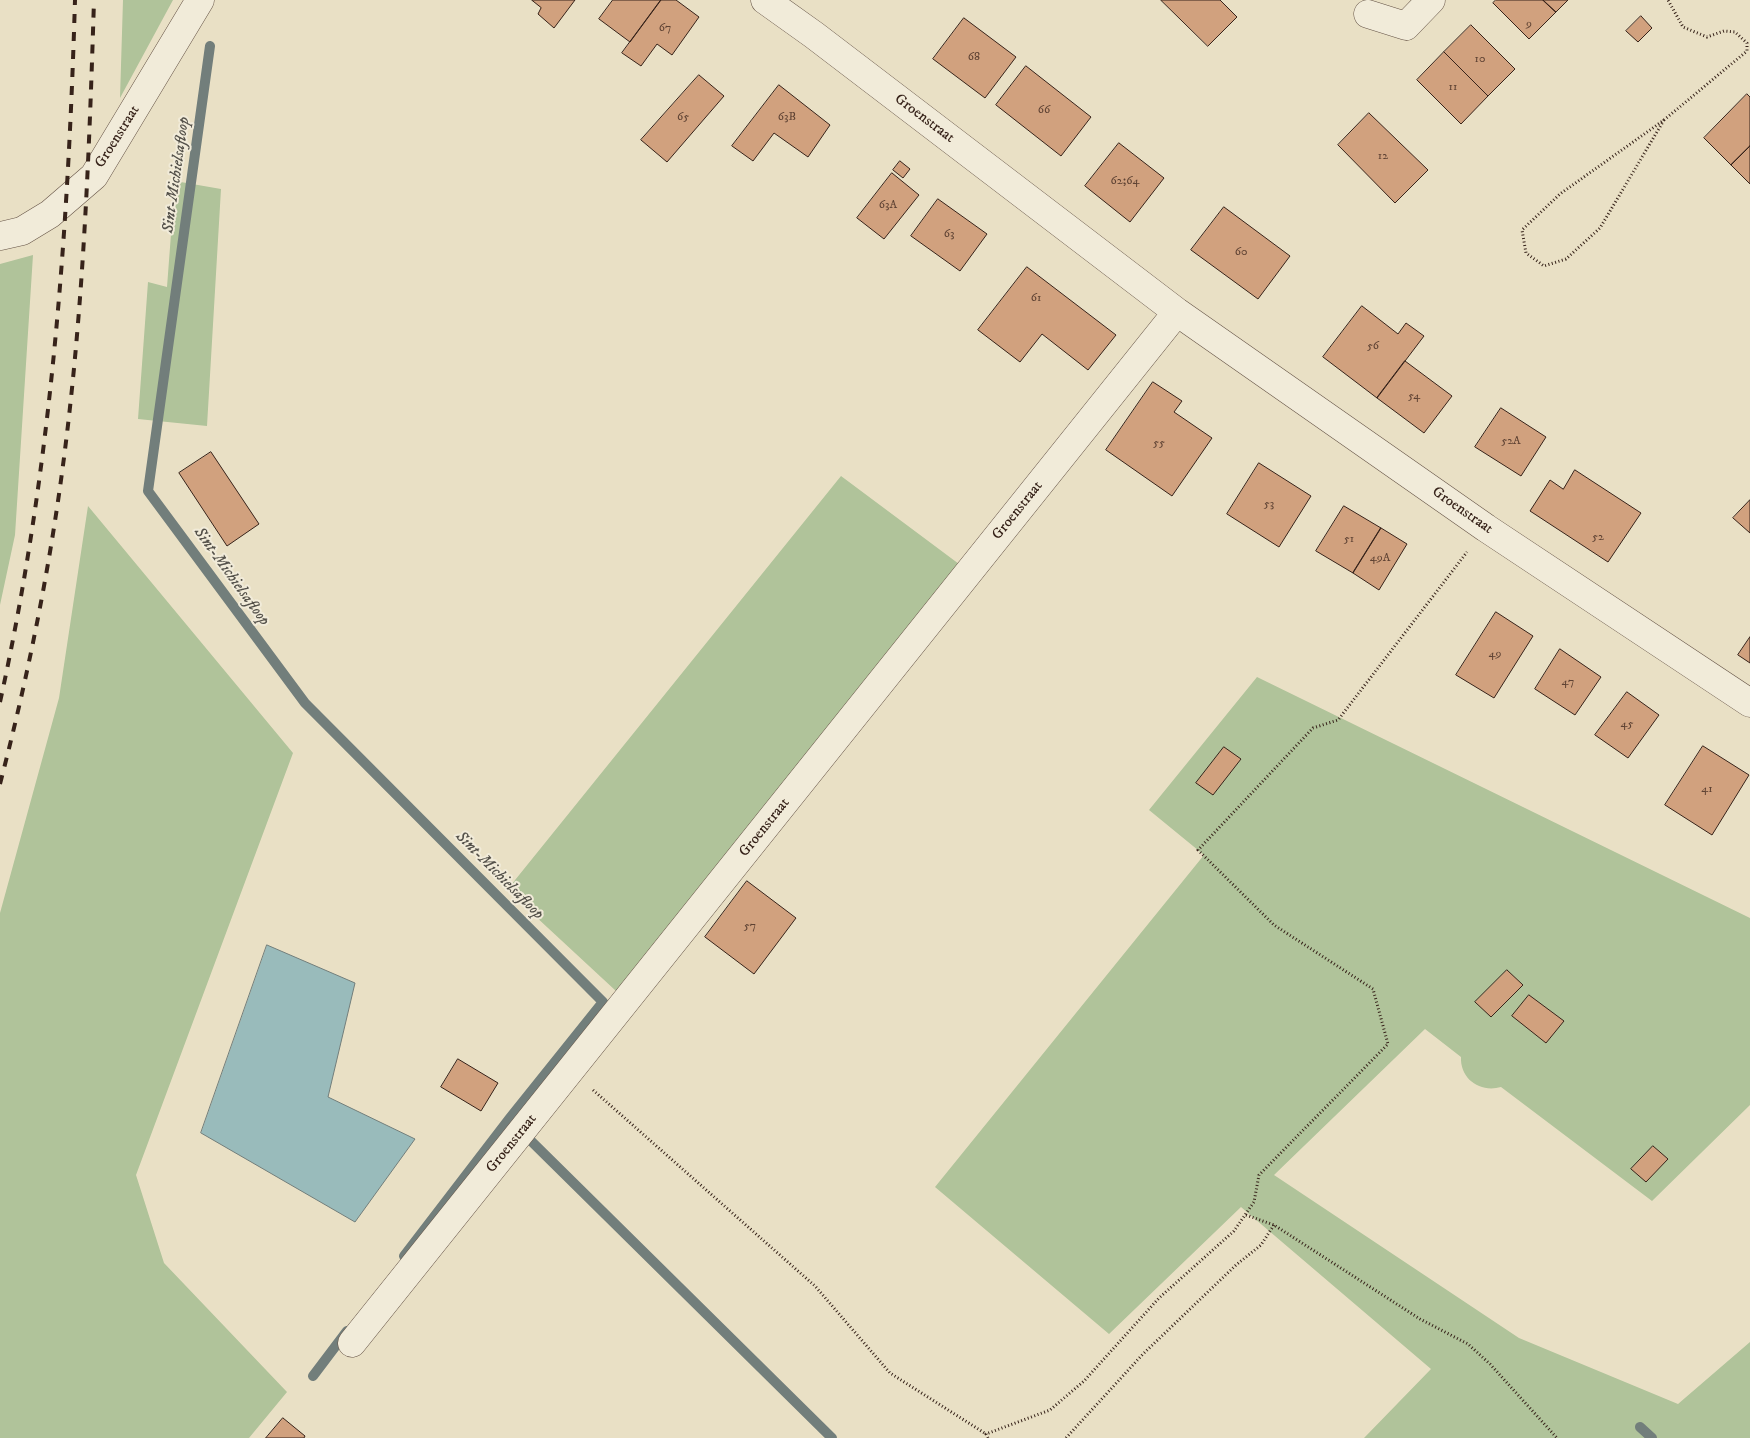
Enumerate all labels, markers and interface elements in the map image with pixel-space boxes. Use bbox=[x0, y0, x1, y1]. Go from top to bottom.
house number: 9 bbox=[1526, 18, 1532, 32]
house number: 67 bbox=[659, 22, 671, 36]
house number: 68 bbox=[968, 51, 980, 65]
house number: 10 bbox=[1475, 53, 1485, 67]
house number: 11 bbox=[1449, 81, 1457, 95]
street label: Groenstraat bbox=[890, 91, 958, 147]
street label: Groenstraat bbox=[92, 102, 144, 172]
house number: 66 bbox=[1038, 104, 1050, 118]
house number: 65 bbox=[677, 111, 689, 125]
house number: 63B bbox=[778, 111, 796, 125]
water label: Sint-Michielsafloop bbox=[159, 116, 195, 234]
house number: 12 bbox=[1378, 150, 1388, 164]
house number: 62;64 bbox=[1111, 175, 1139, 189]
house number: 63A bbox=[879, 199, 897, 213]
house number: 63 bbox=[944, 228, 954, 242]
house number: 60 bbox=[1235, 246, 1247, 260]
house number: 61 bbox=[1031, 292, 1041, 306]
house number: 56 bbox=[1367, 340, 1379, 354]
house number: 54 bbox=[1408, 390, 1420, 404]
house number: 52A bbox=[1501, 435, 1521, 449]
house number: 55 bbox=[1153, 437, 1165, 451]
street label: Groenstraat bbox=[989, 478, 1047, 544]
street label: Groenstraat bbox=[1428, 483, 1496, 539]
house number: 53 bbox=[1264, 498, 1274, 512]
water label: Sint-Michielsafloop bbox=[189, 524, 273, 630]
house number: 52 bbox=[1592, 531, 1604, 545]
house number: 51 bbox=[1344, 533, 1354, 547]
house number: 49A bbox=[1370, 552, 1390, 566]
house number: 49 bbox=[1489, 648, 1501, 662]
house number: 47 bbox=[1562, 676, 1574, 690]
house number: 45 bbox=[1621, 718, 1633, 732]
house number: 41 bbox=[1701, 783, 1713, 797]
street label: Groenstraat bbox=[736, 795, 794, 861]
water label: Sint-Michielsafloop bbox=[451, 828, 547, 924]
house number: 57 bbox=[744, 920, 756, 934]
street label: Groenstraat bbox=[483, 1111, 541, 1177]

